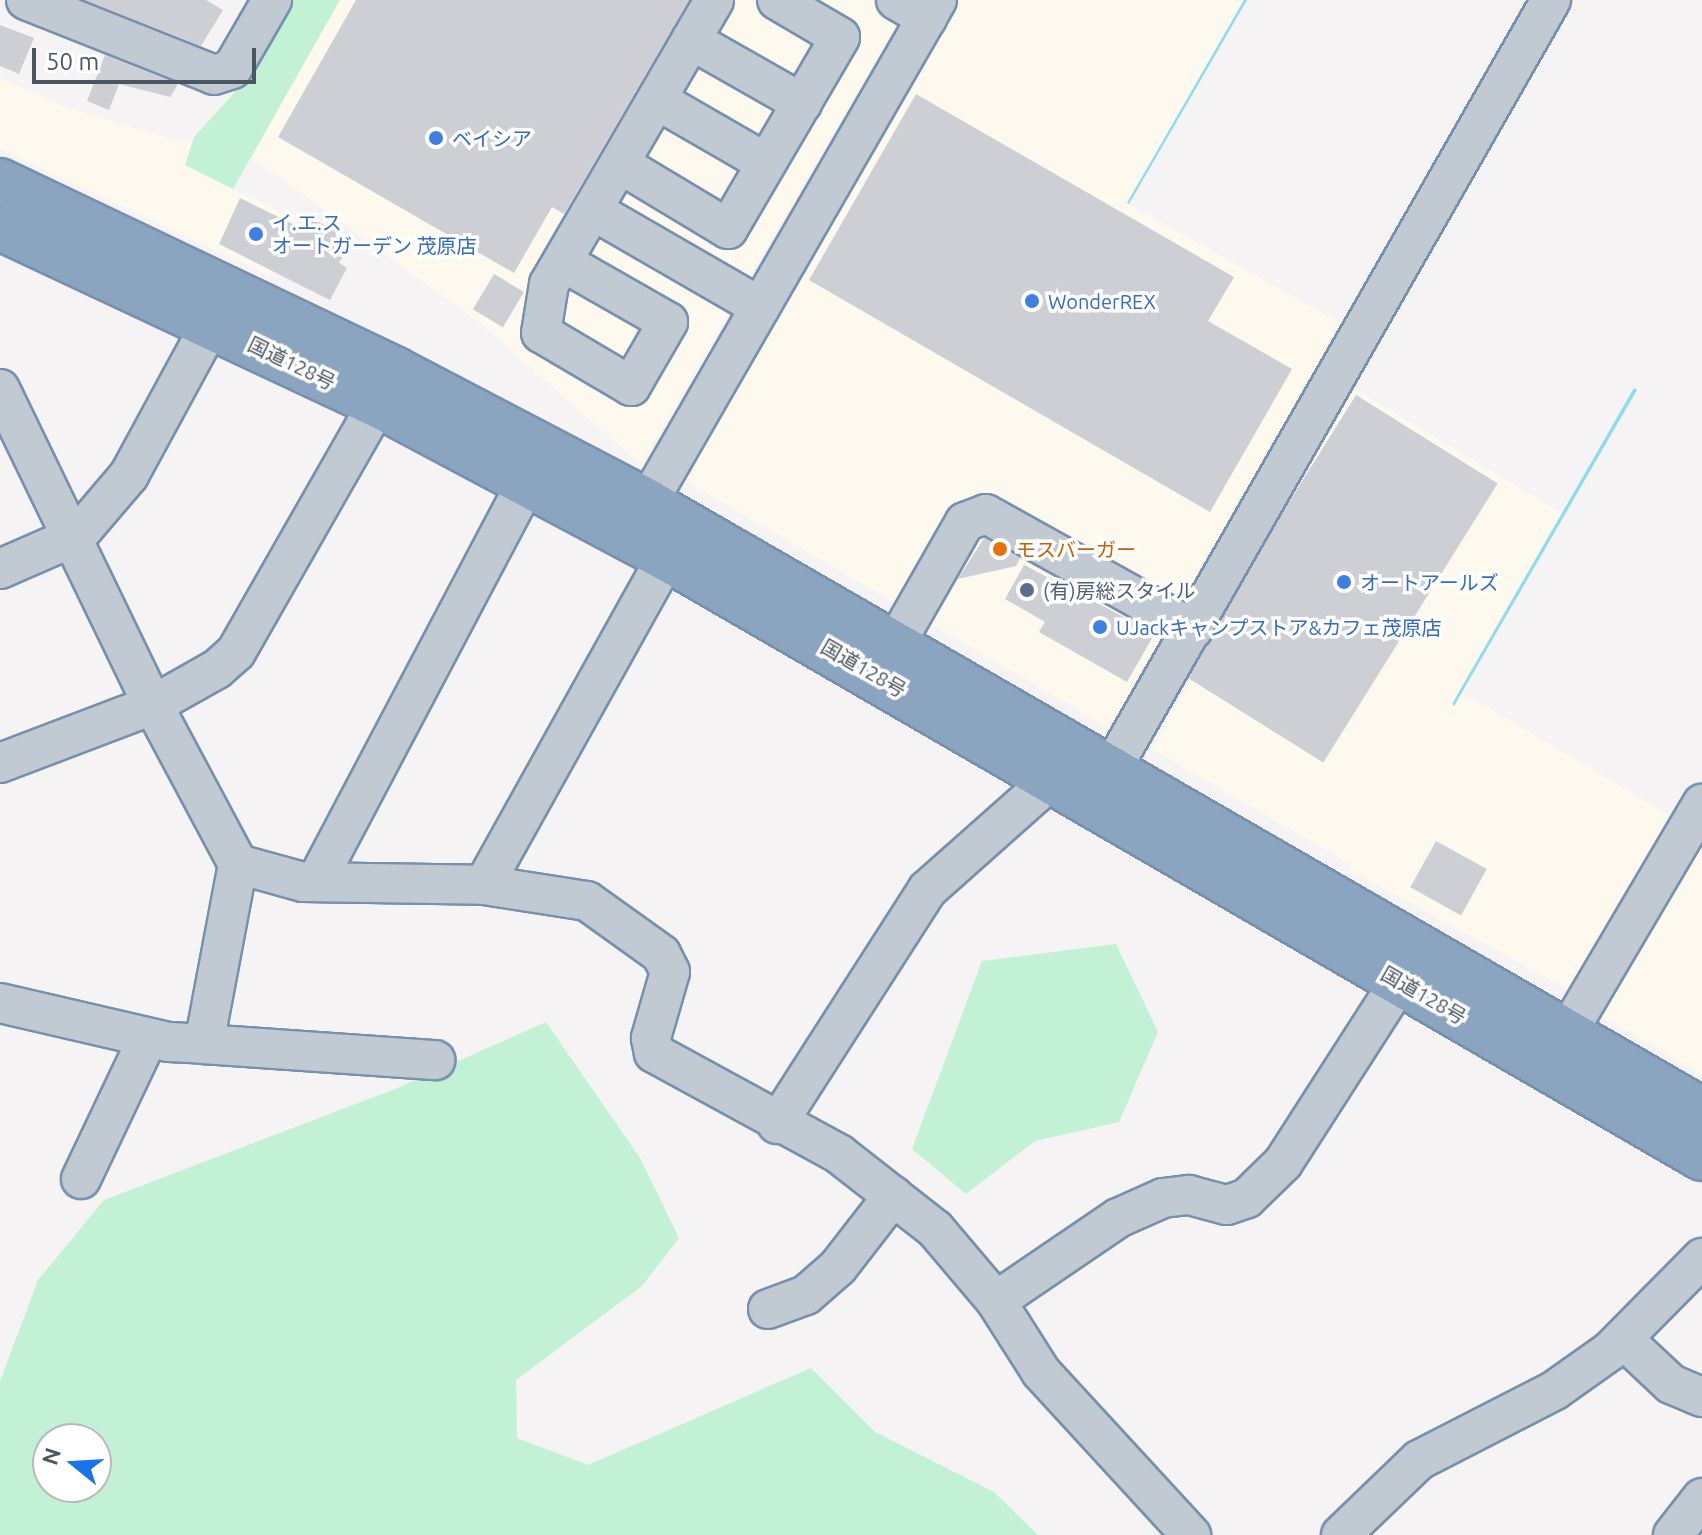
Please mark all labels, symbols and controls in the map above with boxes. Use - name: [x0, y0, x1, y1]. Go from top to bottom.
- scale bar: [36, 32, 260, 82]
- text: 50 m: [46, 48, 99, 75]
- place label: ベイシア: [452, 126, 532, 150]
- marker: ベイシア: [427, 129, 445, 147]
- place label: イ.エ.ス オートガーデン 茂原店: [272, 210, 477, 257]
- marker: イ.エ.ス オートガーデン 茂原店: [247, 225, 265, 243]
- place label: WonderREX: [1048, 289, 1156, 313]
- marker: WonderREX: [1023, 292, 1041, 310]
- street label: 国道128号: [245, 332, 339, 394]
- place label: モスバーガー: [1016, 537, 1136, 561]
- marker: モスバーガー: [991, 540, 1009, 558]
- place label: オートアールズ: [1360, 570, 1499, 594]
- marker: オートアールズ: [1335, 573, 1353, 591]
- place label: (有)房総スタイル: [1043, 578, 1196, 602]
- marker: (有)房総スタイル: [1018, 581, 1036, 599]
- place label: UJackキャンプストア&カフェ茂原店: [1116, 615, 1442, 639]
- marker: UJackキャンプストア&カフェ茂原店: [1091, 618, 1109, 636]
- street label: 国道128号: [817, 634, 911, 702]
- street label: 国道128号: [1377, 961, 1471, 1029]
- north arrow: [32, 1423, 112, 1503]
- text: N: [36, 1444, 65, 1468]

